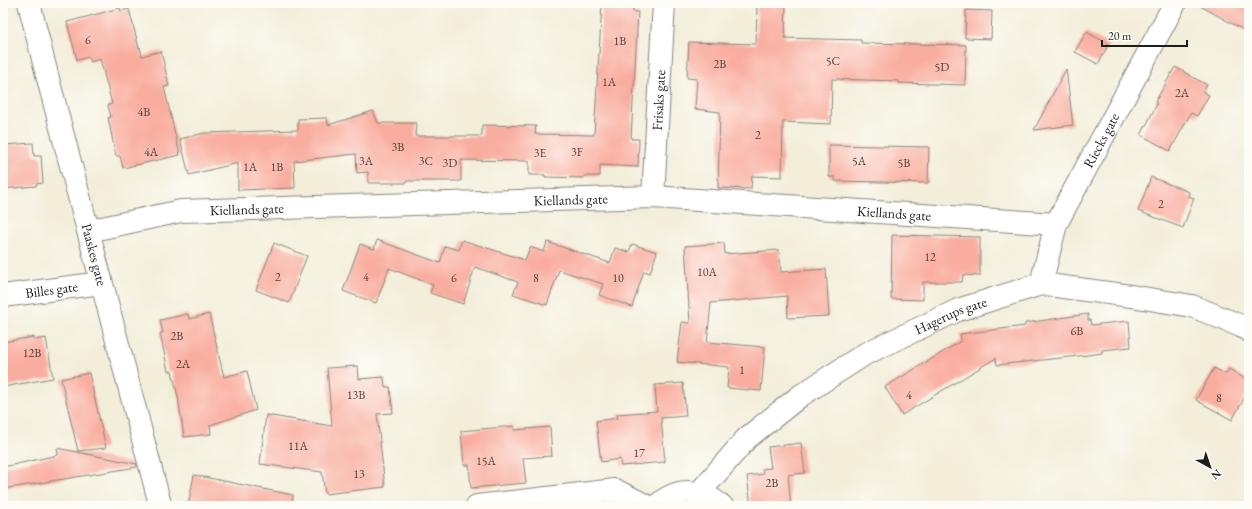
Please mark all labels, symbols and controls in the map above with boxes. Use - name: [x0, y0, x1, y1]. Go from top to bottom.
- scale bar: [1102, 22, 1187, 48]
- text: 20 m: [1108, 28, 1132, 44]
- house number: 6: [85, 32, 91, 48]
- house number: 1B: [614, 33, 626, 49]
- house number: 5C: [826, 53, 840, 69]
- house number: 2B: [714, 56, 726, 72]
- house number: 5D: [935, 59, 949, 75]
- street label: Frisaks gate: [648, 69, 669, 131]
- house number: 1A: [602, 74, 617, 90]
- house number: 2A: [1175, 85, 1190, 101]
- house number: 4B: [138, 104, 150, 120]
- street label: Riecks gate: [1079, 109, 1123, 171]
- house number: 2: [755, 127, 761, 143]
- house number: 3B: [392, 139, 404, 155]
- house number: 4A: [144, 144, 159, 160]
- house number: 3F: [571, 144, 583, 160]
- house number: 3E: [534, 145, 546, 161]
- house number: 3A: [359, 153, 374, 169]
- house number: 3C: [419, 153, 433, 169]
- house number: 5A: [852, 153, 867, 169]
- house number: 3D: [443, 155, 457, 171]
- house number: 5B: [898, 155, 910, 171]
- house number: 1A: [243, 159, 258, 175]
- house number: 1B: [271, 159, 283, 175]
- street label: Kiellands gate: [533, 189, 609, 210]
- house number: 2: [1158, 196, 1164, 212]
- street label: Kiellands gate: [209, 199, 285, 219]
- street label: Kiellands gate: [857, 202, 932, 225]
- street label: Paaskes gate: [78, 222, 111, 288]
- house number: 12: [924, 249, 936, 265]
- house number: 10A: [697, 264, 718, 280]
- house number: 2: [275, 269, 281, 285]
- house number: 4: [363, 269, 369, 285]
- house number: 6: [451, 270, 457, 286]
- house number: 8: [533, 270, 539, 286]
- house number: 10: [612, 270, 624, 286]
- street label: Billes gate: [24, 277, 79, 302]
- street label: Hagerups gate: [911, 292, 989, 338]
- house number: 6B: [1071, 323, 1083, 339]
- house number: 2B: [171, 328, 183, 344]
- house number: 12B: [23, 345, 41, 361]
- house number: 2A: [176, 356, 191, 372]
- house number: 1: [739, 362, 745, 378]
- house number: 13B: [347, 387, 365, 403]
- house number: 4: [906, 387, 912, 403]
- house number: 8: [1216, 390, 1222, 406]
- house number: 11A: [288, 438, 309, 454]
- house number: 17: [633, 445, 645, 461]
- north arrow: [1190, 447, 1230, 487]
- house number: 15A: [476, 453, 497, 469]
- house number: 13: [353, 466, 365, 482]
- text: N: [1208, 466, 1224, 483]
- house number: 2B: [766, 475, 778, 491]

